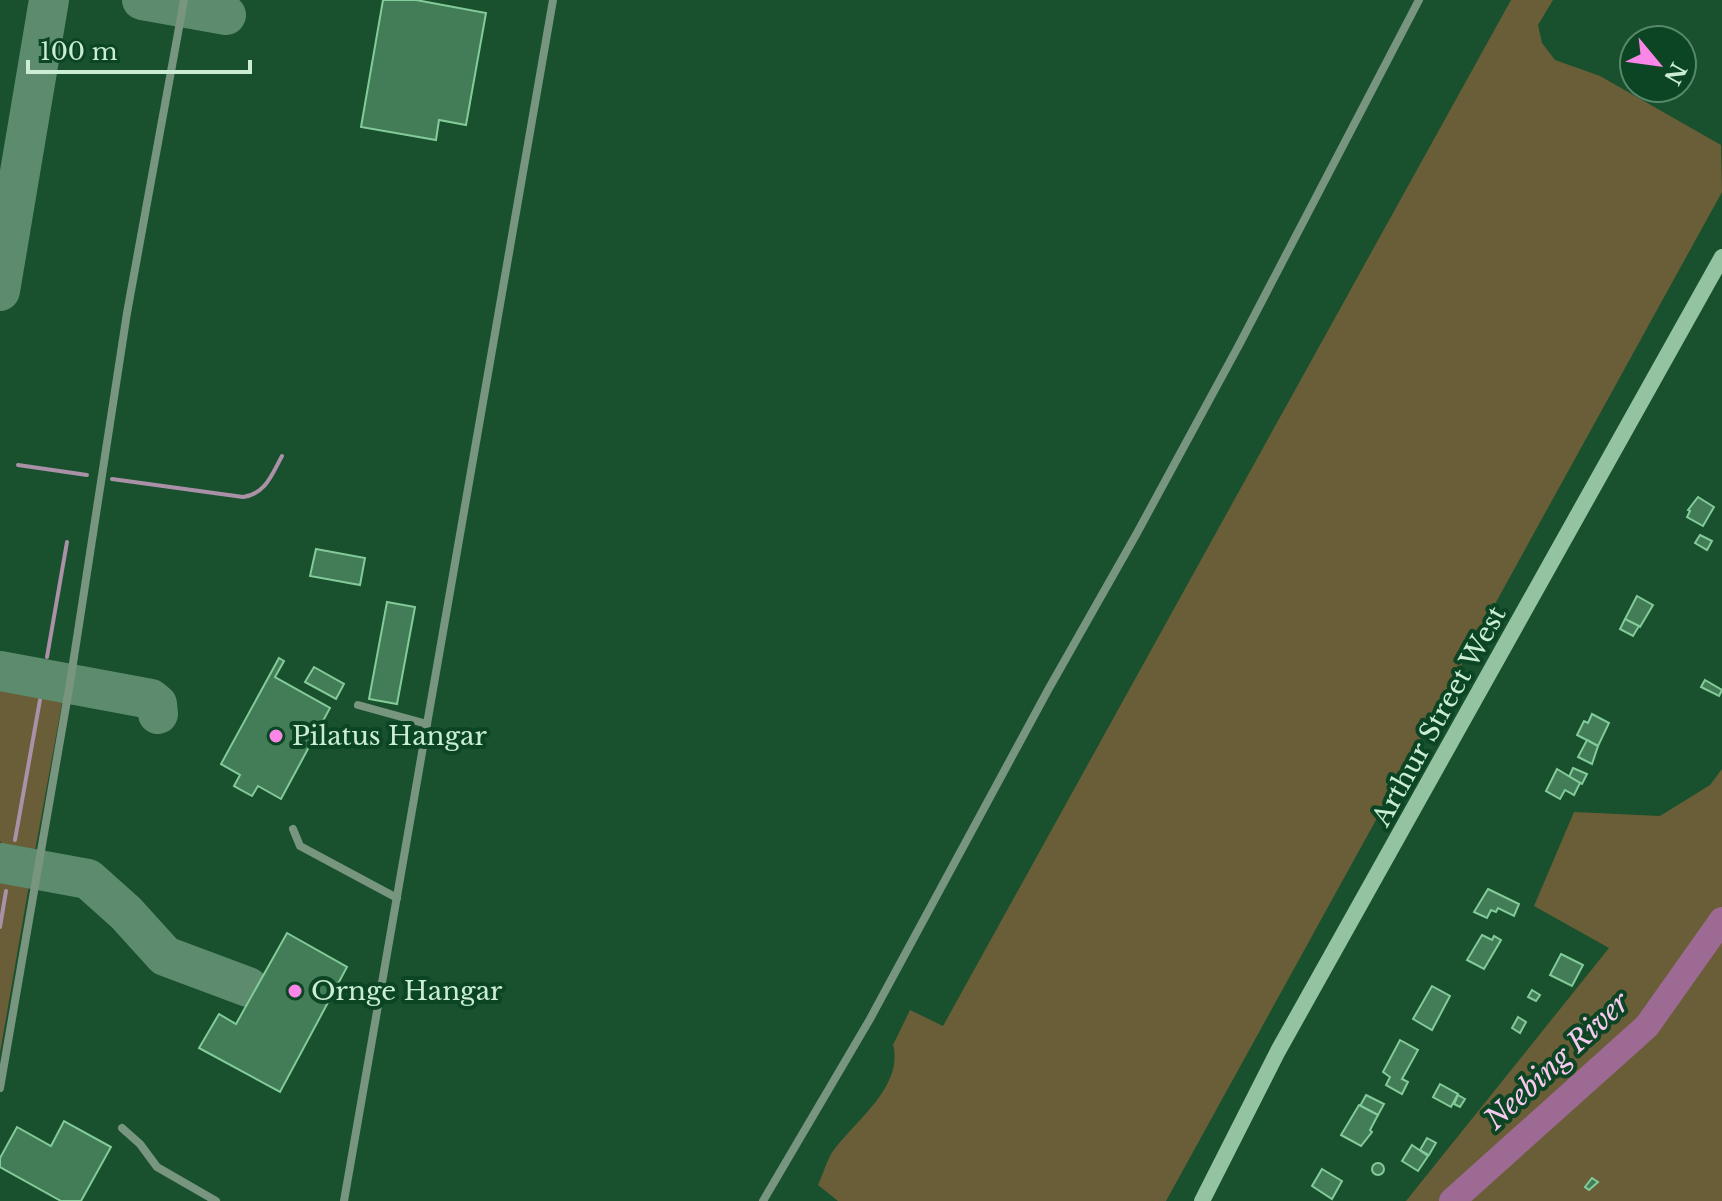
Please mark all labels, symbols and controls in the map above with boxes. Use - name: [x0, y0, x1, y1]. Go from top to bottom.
- scale bar: [28, 24, 250, 74]
- north arrow: [1618, 24, 1698, 104]
- text: 100 m: [40, 37, 118, 66]
- text: N: [1658, 58, 1692, 89]
- street label: Arthur Street West: [1365, 600, 1513, 832]
- place label: Pilatus Hangar: [292, 720, 487, 752]
- marker: Pilatus Hangar: [267, 727, 285, 745]
- place label: Ornge Hangar: [311, 975, 503, 1007]
- marker: Ornge Hangar: [286, 982, 304, 1000]
- water label: Neebing River: [1477, 984, 1637, 1138]

